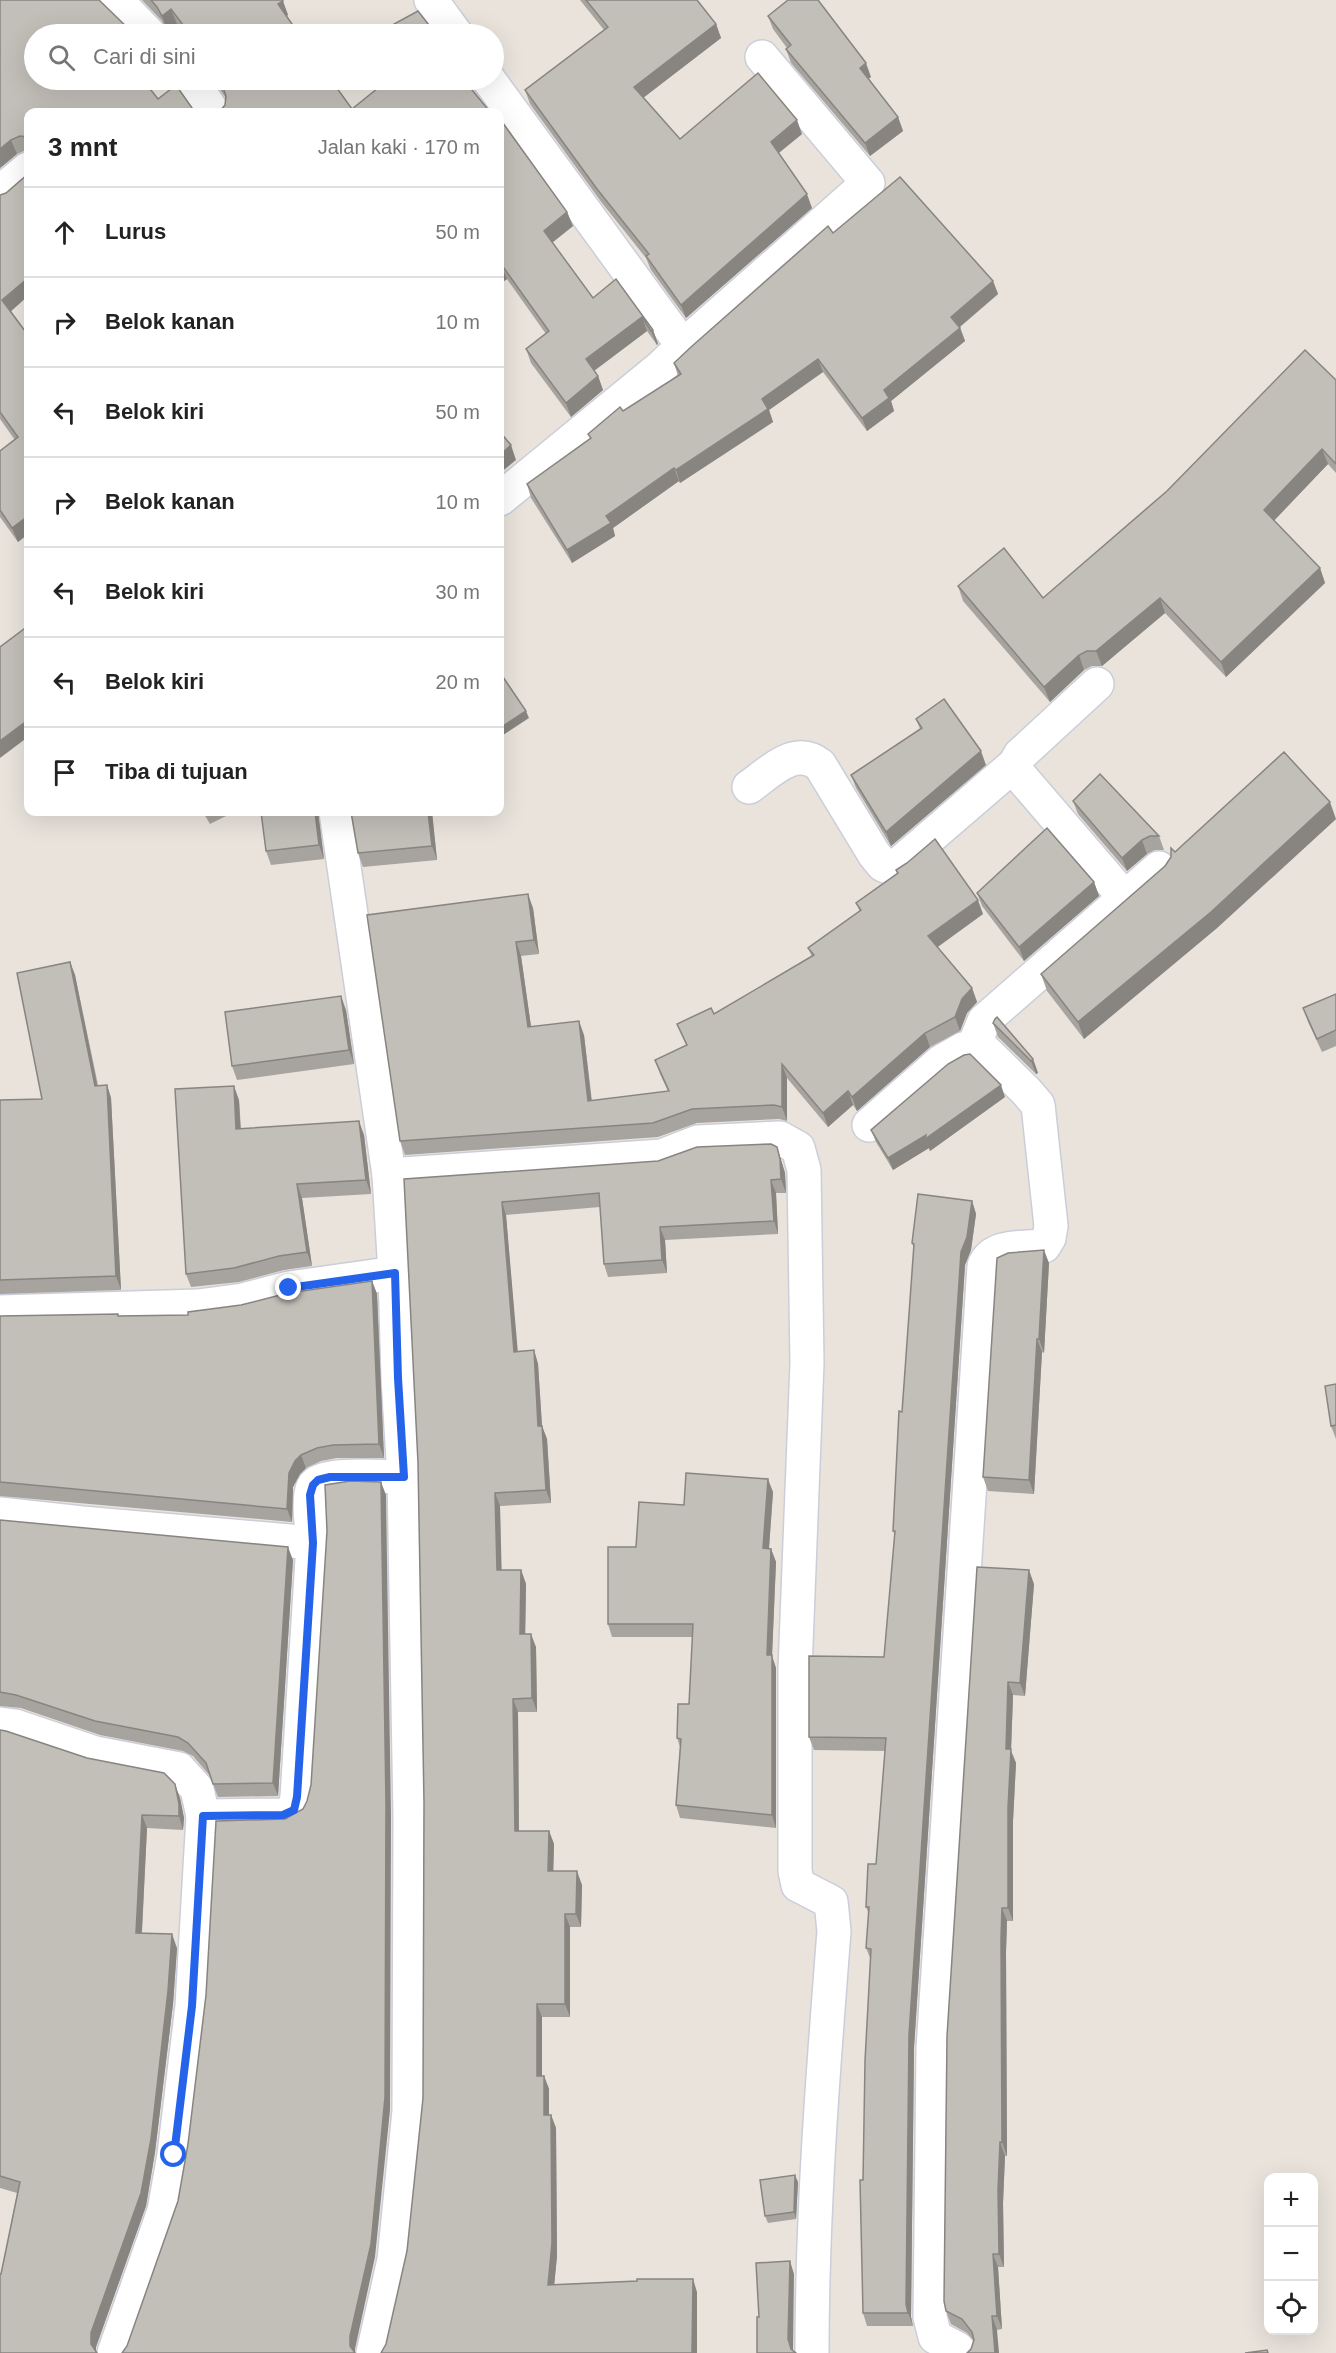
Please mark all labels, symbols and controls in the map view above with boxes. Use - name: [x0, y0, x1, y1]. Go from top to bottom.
- search box: [24, 24, 504, 90]
- icon: search: [45, 41, 78, 74]
- text: Cari di sini: [93, 44, 196, 69]
- text: 3 mnt: [48, 132, 117, 162]
- text: Jalan kaki · 170 m: [318, 136, 480, 158]
- icon: ahead: [48, 216, 81, 249]
- text: Lurus: [105, 219, 166, 244]
- text: 50 m: [436, 221, 480, 243]
- icon: right: [48, 306, 81, 339]
- text: Belok kanan: [105, 309, 235, 334]
- text: 10 m: [436, 311, 480, 333]
- icon: left: [48, 396, 81, 429]
- text: Belok kiri: [105, 399, 204, 424]
- text: 50 m: [436, 401, 480, 423]
- icon: right: [48, 486, 81, 519]
- text: Belok kanan: [105, 489, 235, 514]
- text: 10 m: [436, 491, 480, 513]
- icon: left: [48, 576, 81, 609]
- text: Belok kiri: [105, 579, 204, 604]
- text: 30 m: [436, 581, 480, 603]
- icon: left: [48, 666, 81, 699]
- text: Belok kiri: [105, 669, 204, 694]
- text: 20 m: [436, 671, 480, 693]
- icon: arrive: [48, 756, 81, 789]
- text: Tiba di tujuan: [105, 759, 248, 784]
- route end: [275, 1274, 301, 1300]
- route start: [160, 2141, 186, 2167]
- map controls: [1264, 2173, 1318, 2335]
- button: +: [1264, 2173, 1318, 2227]
- button: −: [1264, 2227, 1318, 2281]
- button: locate: [1264, 2281, 1318, 2335]

